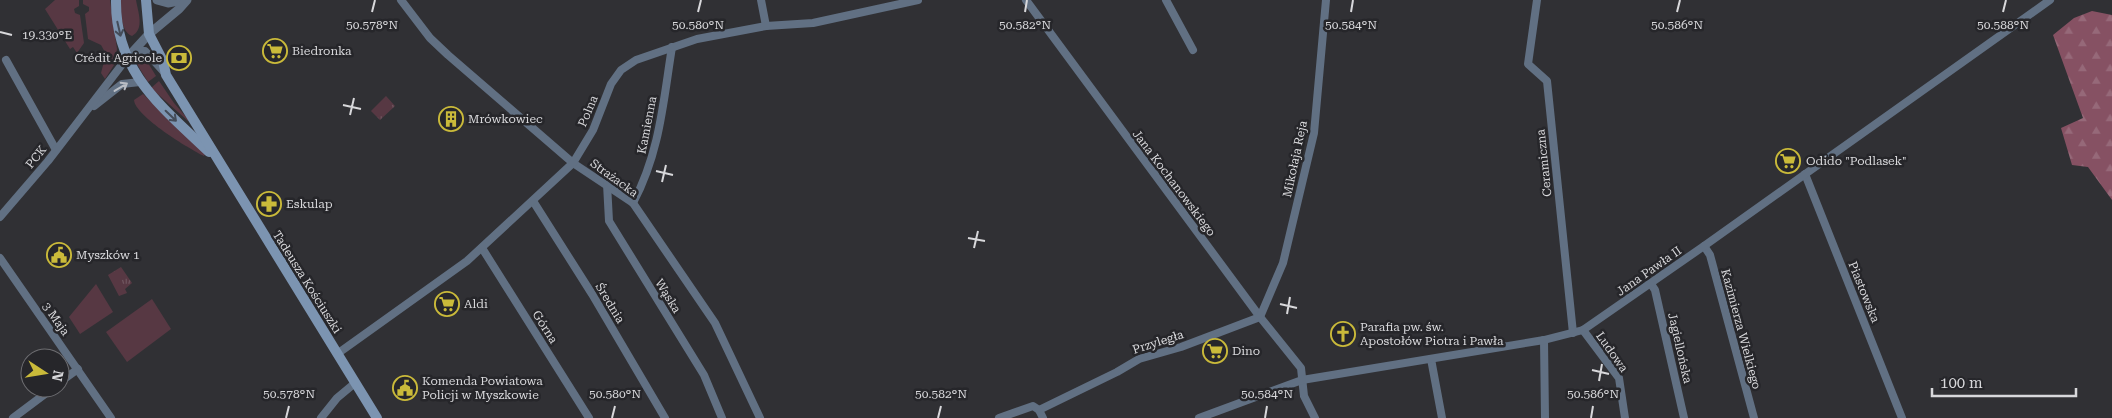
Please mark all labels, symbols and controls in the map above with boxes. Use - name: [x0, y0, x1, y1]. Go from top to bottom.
- text: 50.578°N: [346, 18, 398, 32]
- text: 50.580°N: [672, 18, 724, 32]
- text: 50.582°N: [999, 18, 1051, 32]
- text: 50.584°N: [1325, 18, 1377, 32]
- text: 50.586°N: [1651, 18, 1703, 32]
- text: 50.588°N: [1977, 18, 2029, 32]
- one-way arrow: [115, 21, 124, 37]
- text: 19.330°E: [22, 28, 72, 42]
- supermarket icon: Biedronka: [262, 38, 288, 64]
- place label: Biedronka: [292, 44, 352, 58]
- bank icon: Crédit Agricole: [166, 45, 192, 71]
- place label: Crédit Agricole: [74, 51, 162, 65]
- one-way arrow: [114, 81, 128, 92]
- street label: Polna: [575, 93, 601, 129]
- street label: Kamienna: [635, 95, 660, 155]
- building icon: Mrówkowiec: [438, 106, 464, 132]
- one-way arrow: [165, 110, 178, 122]
- place label: Mrówkowiec: [468, 112, 543, 126]
- street label: Mikołaja Reja: [1280, 119, 1310, 199]
- street label: Jana Kochanowskiego: [1129, 127, 1219, 239]
- street label: Ceramiczna: [1533, 128, 1555, 198]
- street label: PCK: [23, 143, 50, 171]
- supermarket icon: Odido "Podlasek": [1775, 148, 1801, 174]
- place label: Odido "Podlasek": [1806, 154, 1907, 168]
- street label: Strażacka: [587, 156, 641, 200]
- pharmacy icon: Eskulap: [256, 191, 282, 217]
- place label: Eskulap: [286, 197, 333, 211]
- street label: Tadeusza Kościuszki: [270, 228, 344, 336]
- public building icon: Myszków 1: [46, 242, 72, 268]
- street label: Jana Pawła II: [1614, 243, 1684, 299]
- place label: Myszków 1: [76, 248, 140, 262]
- street label: Piastowska: [1845, 259, 1883, 325]
- street label: Kazimierza Wielkiego: [1718, 267, 1764, 391]
- street label: Wąska: [652, 276, 684, 316]
- street label: Średnia: [592, 280, 628, 326]
- supermarket icon: Aldi: [434, 291, 460, 317]
- place label: Aldi: [464, 297, 488, 311]
- street label: 3 Maja: [39, 300, 73, 339]
- street label: Górna: [529, 308, 561, 346]
- street label: Jagiellońska: [1665, 311, 1695, 385]
- place label: Parafia pw. św. Apostołów Piotra i Pawła: [1360, 320, 1504, 348]
- church icon: Parafia pw. św. Apostołów Piotra i Pawła: [1330, 321, 1356, 347]
- street label: Przyległa: [1131, 327, 1186, 357]
- street label: Ludowa: [1593, 329, 1631, 375]
- supermarket icon: Dino: [1202, 338, 1228, 364]
- place label: Dino: [1232, 344, 1260, 358]
- north arrow: [20, 348, 70, 398]
- scale bar: [1932, 366, 2076, 398]
- text: N: [49, 369, 67, 383]
- place label: Komenda Powiatowa Policji w Myszkowie: [422, 374, 543, 402]
- text: 100 m: [1940, 374, 1983, 392]
- public building icon: Komenda Powiatowa Policji w Myszkowie: [392, 375, 418, 401]
- text: 50.578°N: [263, 387, 315, 401]
- text: 50.580°N: [589, 387, 641, 401]
- text: 50.582°N: [915, 387, 967, 401]
- text: 50.584°N: [1241, 387, 1293, 401]
- text: 50.586°N: [1567, 387, 1619, 401]

